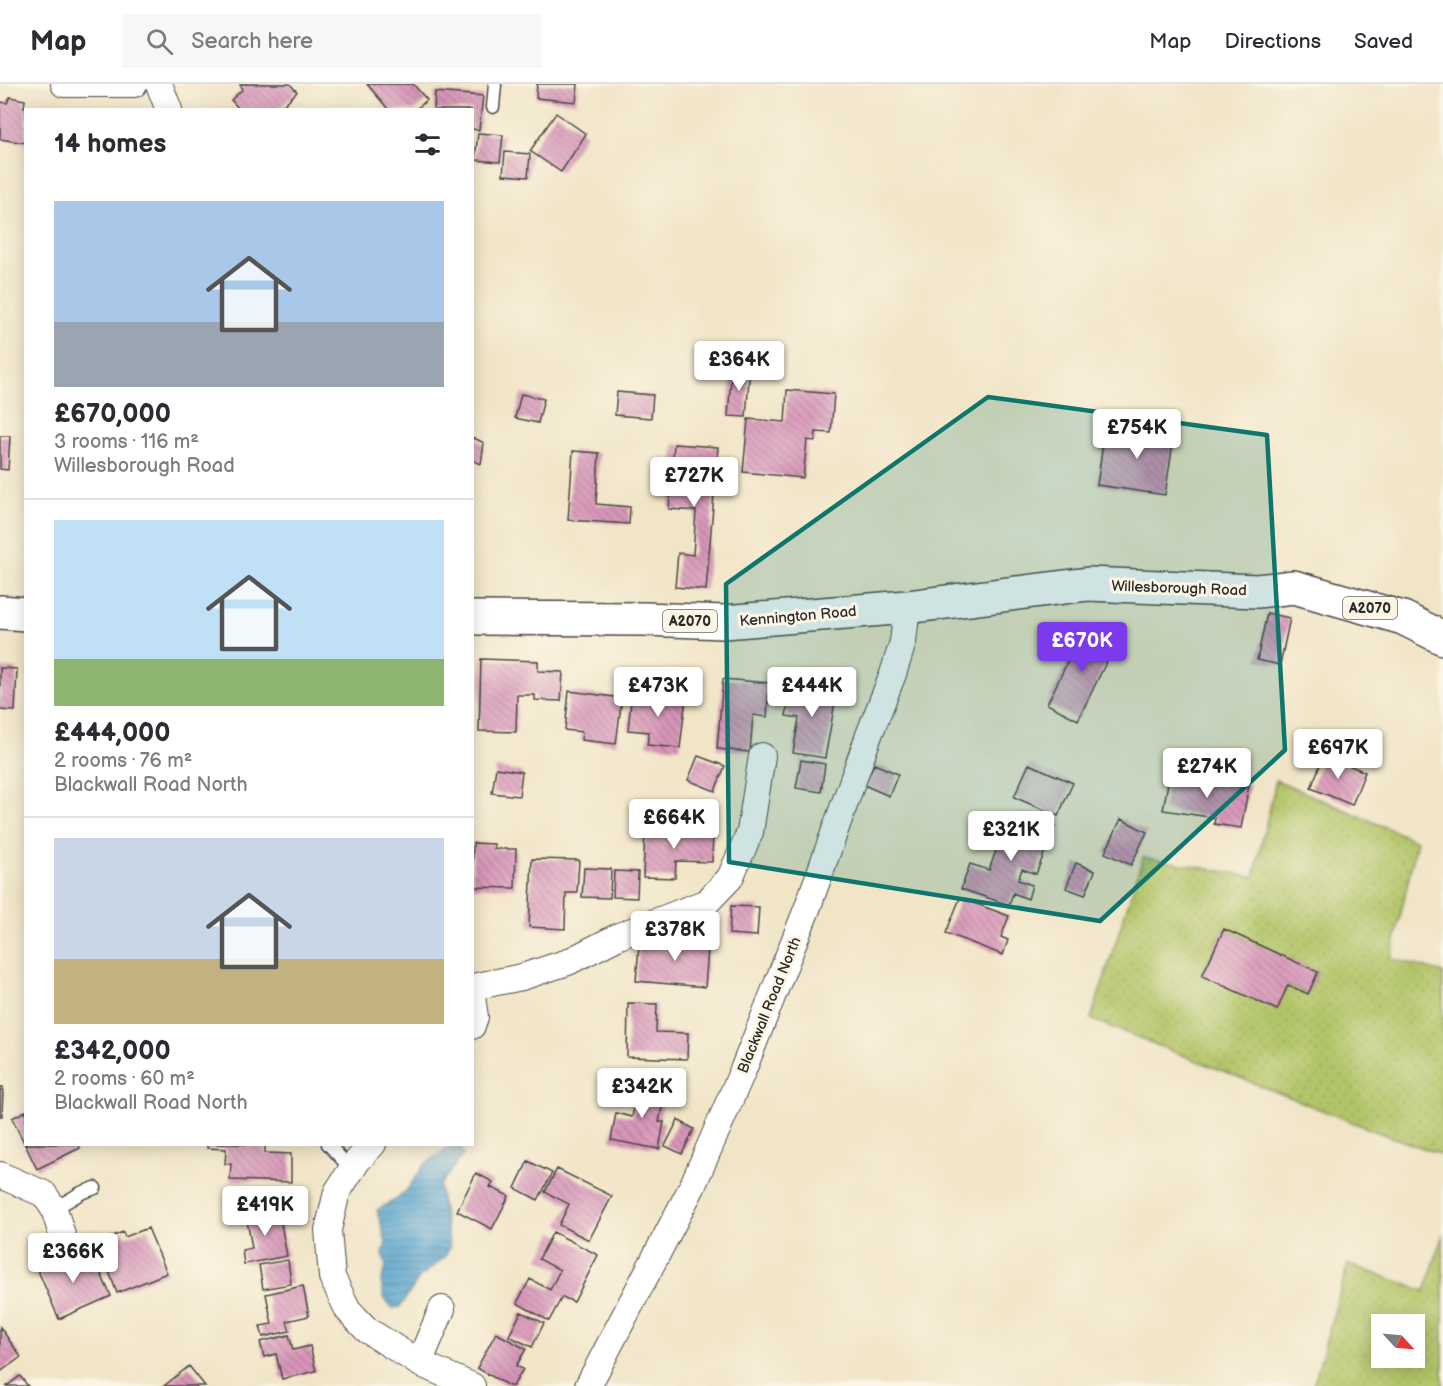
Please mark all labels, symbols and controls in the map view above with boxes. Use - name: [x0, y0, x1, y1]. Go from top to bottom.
- search box: [122, 14, 542, 68]
- text: Map: [30, 25, 86, 58]
- icon: search: [143, 25, 176, 58]
- text: Search here: [191, 28, 313, 55]
- text: Map: [1149, 29, 1192, 54]
- text: Directions: [1225, 29, 1321, 54]
- text: Saved: [1354, 29, 1413, 54]
- icon: filters: [411, 128, 444, 161]
- text: 14 homes: [54, 129, 166, 160]
- icon: home: [195, 240, 303, 348]
- pin: £364K: [697, 341, 781, 392]
- text: £364K: [708, 348, 770, 372]
- text: £670,000: [54, 399, 171, 430]
- pin: £754K: [1095, 409, 1179, 460]
- text: £754K: [1107, 416, 1167, 440]
- text: 3 rooms · 116 m²: [54, 430, 199, 454]
- text: Willesborough Road: [54, 454, 235, 478]
- pin: £727K: [652, 457, 736, 508]
- text: £727K: [664, 464, 724, 488]
- icon: home: [195, 559, 303, 667]
- street label: Willesborough Road: [1111, 577, 1247, 600]
- road number: A2070: [1343, 597, 1397, 619]
- street label: Kennington Road: [739, 602, 857, 631]
- road number: A2070: [663, 610, 717, 632]
- pin: £670K: [1040, 622, 1124, 673]
- text: £670K: [1051, 629, 1113, 653]
- pin: £473K: [616, 667, 700, 718]
- pin: £444K: [770, 667, 854, 718]
- text: £473K: [628, 674, 688, 698]
- text: £444K: [781, 674, 843, 698]
- text: £444,000: [54, 718, 170, 749]
- pin: £697K: [1296, 729, 1380, 780]
- text: £697K: [1308, 736, 1368, 760]
- pin: £274K: [1165, 748, 1249, 799]
- text: 2 rooms · 76 m²: [54, 749, 192, 773]
- text: £274K: [1177, 755, 1237, 779]
- text: Blackwall Road North: [54, 773, 248, 797]
- pin: £664K: [632, 799, 716, 850]
- text: £664K: [643, 806, 705, 830]
- pin: £321K: [969, 811, 1053, 862]
- text: £321K: [982, 818, 1040, 842]
- icon: home: [195, 877, 303, 985]
- pin: £378K: [633, 911, 717, 962]
- text: £378K: [645, 918, 705, 942]
- street label: Blackwall Road North: [733, 934, 805, 1076]
- text: £342,000: [54, 1036, 171, 1067]
- text: 2 rooms · 60 m²: [54, 1067, 195, 1091]
- pin: £342K: [600, 1068, 684, 1119]
- text: £342K: [611, 1075, 673, 1099]
- text: Blackwall Road North: [54, 1091, 248, 1115]
- pin: £419K: [223, 1186, 307, 1237]
- text: £419K: [236, 1193, 294, 1217]
- pin: £366K: [31, 1233, 115, 1284]
- text: £366K: [42, 1240, 104, 1264]
- north arrow: [1371, 1314, 1425, 1368]
- map controls: [1371, 1314, 1425, 1368]

